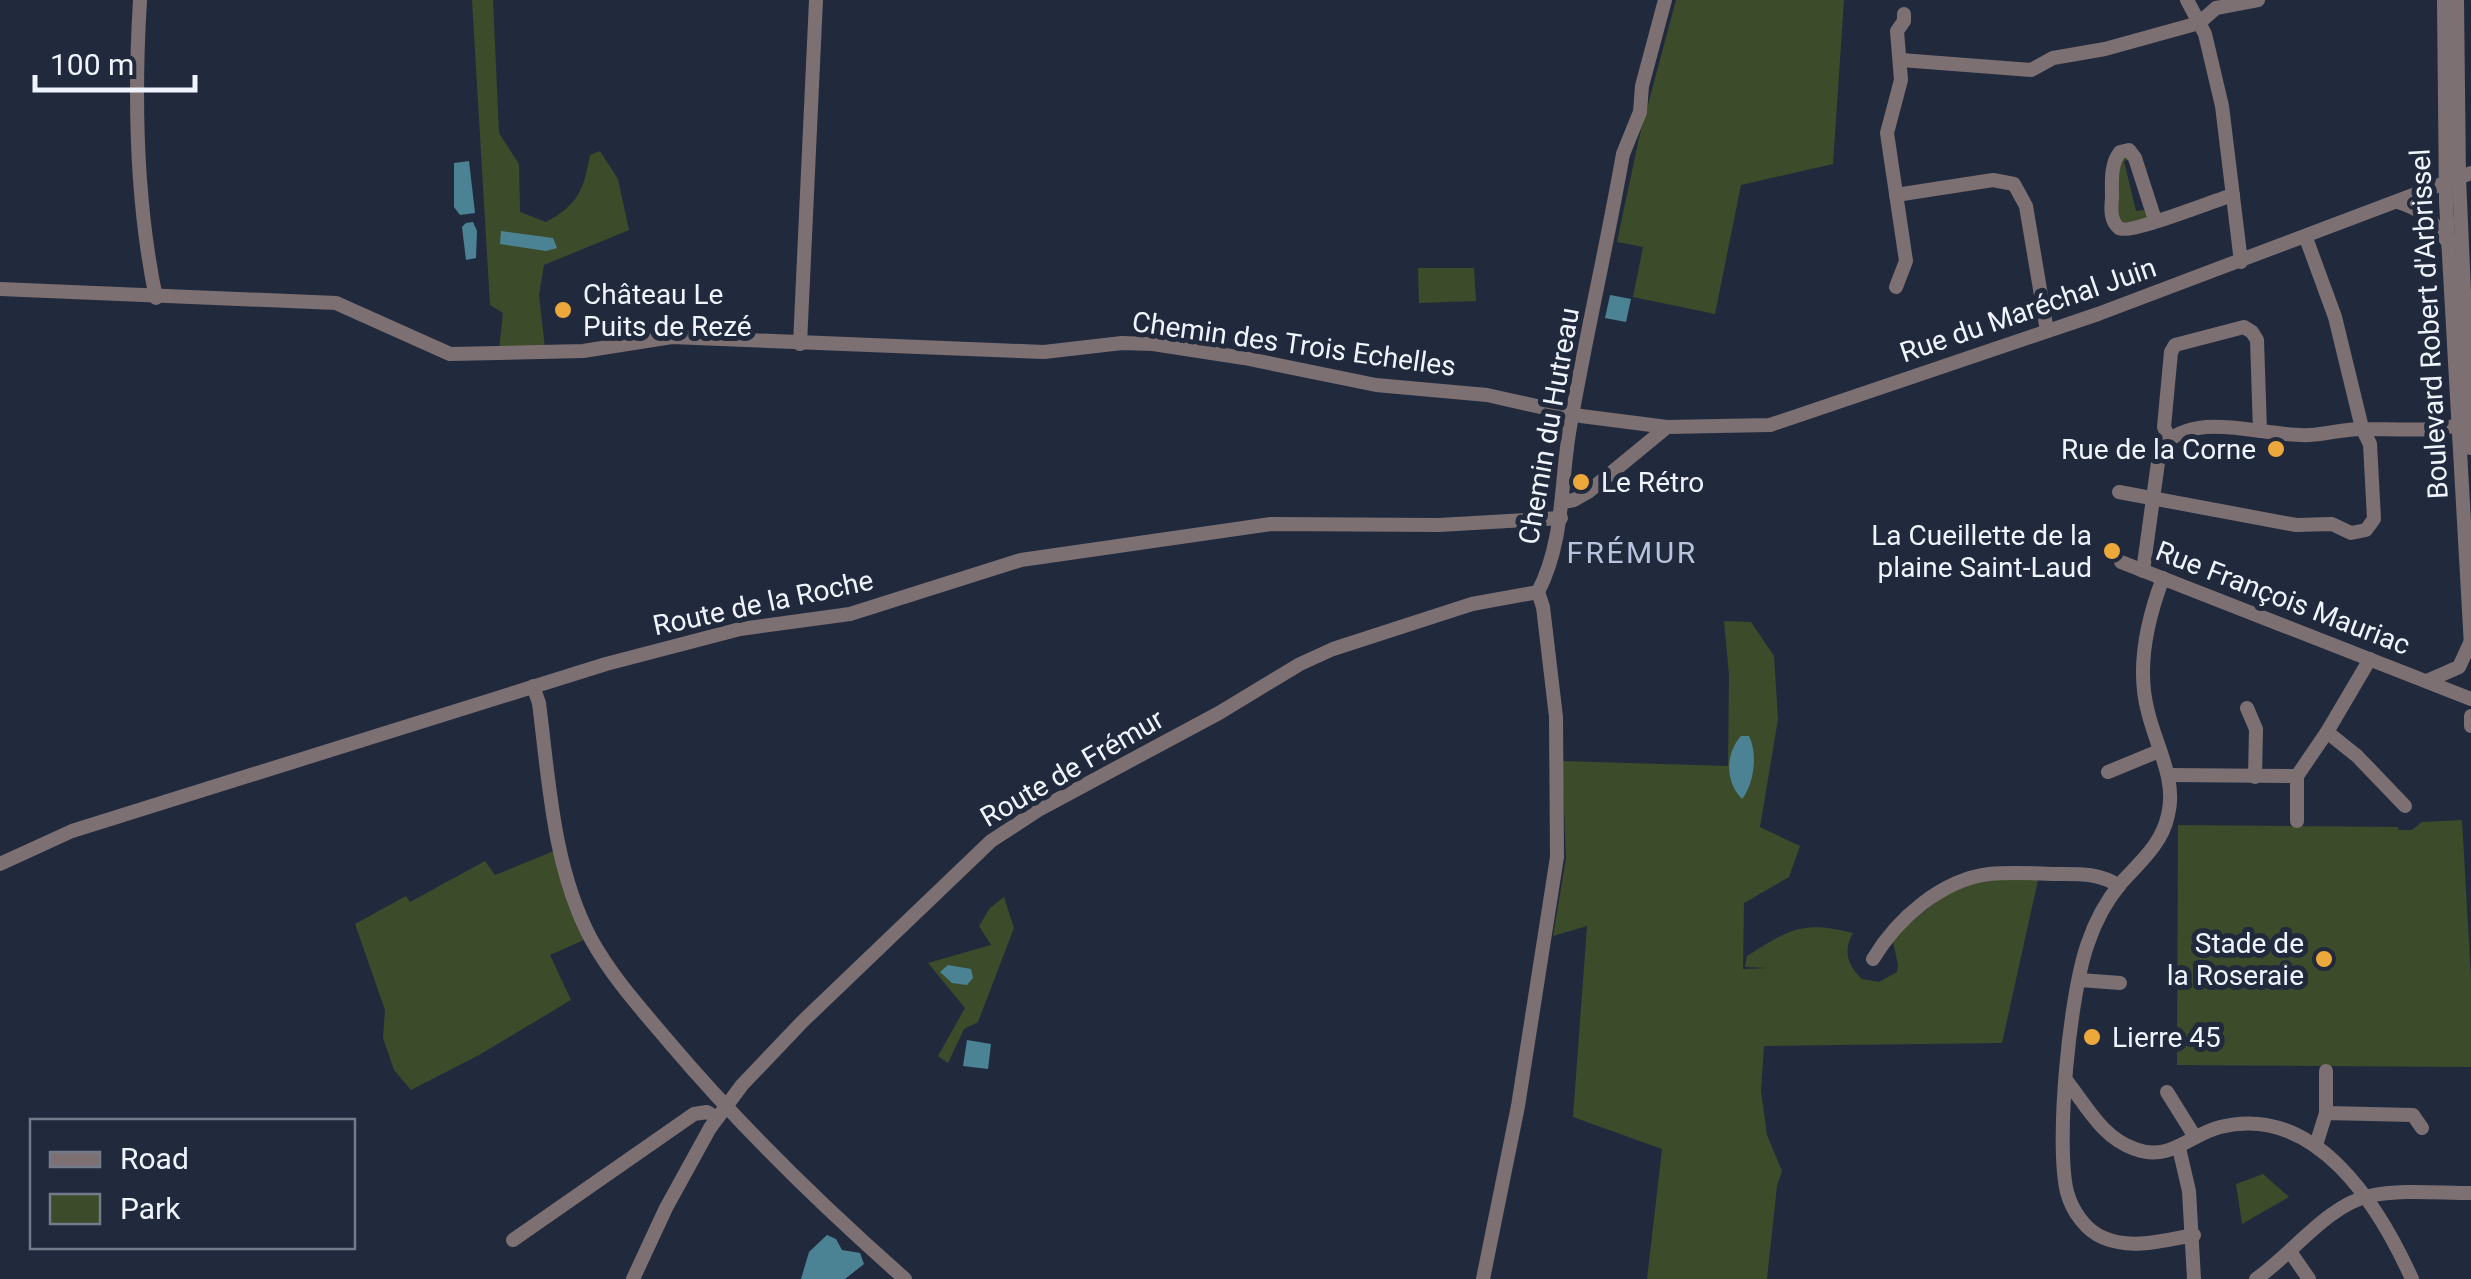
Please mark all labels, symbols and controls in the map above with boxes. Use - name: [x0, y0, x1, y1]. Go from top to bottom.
- scale bar: [35, 30, 195, 92]
- text: 100 m: [50, 47, 134, 82]
- street label: Boulevard Robert d'Arbrissel: [2403, 148, 2455, 500]
- street label: Rue du Maréchal Juin: [1896, 251, 2160, 369]
- place label: Château Le Puits de Rezé: [583, 278, 752, 343]
- marker: Château Le Puits de Rezé: [552, 299, 574, 321]
- street label: Chemin des Trois Echelles: [1130, 305, 1458, 383]
- street label: Chemin du Hutreau: [1512, 305, 1586, 547]
- place label: Rue de la Corne: [2061, 433, 2256, 466]
- marker: Rue de la Corne: [2265, 438, 2287, 460]
- place label: Le Rétro: [1601, 466, 1704, 499]
- marker: Le Rétro: [1570, 471, 1592, 493]
- place label: La Cueillette de la plaine Saint-Laud: [1871, 519, 2092, 584]
- street label: Rue François Mauriac: [2151, 534, 2415, 662]
- district label: FRÉMUR: [1566, 535, 1698, 570]
- marker: La Cueillette de la plaine Saint-Laud: [2101, 540, 2123, 562]
- street label: Route de la Roche: [650, 564, 876, 642]
- street label: Route de Frémur: [975, 702, 1170, 834]
- place label: Stade de la Roseraie: [2167, 927, 2304, 992]
- marker: Stade de la Roseraie: [2313, 948, 2335, 970]
- place label: Lierre 45: [2112, 1021, 2221, 1054]
- marker: Lierre 45: [2081, 1026, 2103, 1048]
- legend: [30, 1119, 355, 1249]
- text: Road: [120, 1141, 189, 1176]
- text: Park: [120, 1191, 181, 1226]

